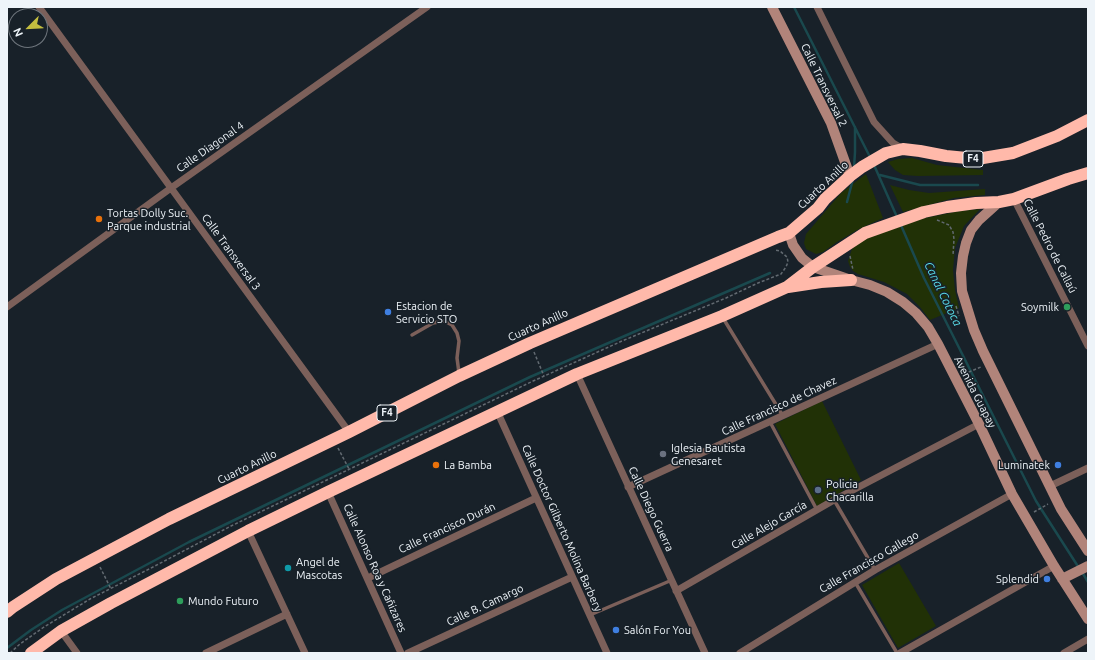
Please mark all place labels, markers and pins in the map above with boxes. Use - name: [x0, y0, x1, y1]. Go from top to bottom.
- place label: Tortas Dolly Suc. Parque industrial: [107, 206, 191, 232]
- marker: Tortas Dolly Suc. Parque industrial: [94, 214, 104, 224]
- place label: Estacion de Servicio STO: [396, 299, 457, 325]
- place label: Soymilk: [1021, 300, 1059, 314]
- marker: Soymilk: [1062, 302, 1072, 312]
- marker: Estacion de Servicio STO: [383, 307, 393, 317]
- place label: Iglesia Bautista Genesaret: [671, 441, 745, 467]
- marker: Iglesia Bautista Genesaret: [658, 449, 668, 459]
- place label: La Bamba: [444, 458, 492, 472]
- place label: Luminatek: [998, 458, 1050, 472]
- marker: La Bamba: [431, 460, 441, 470]
- marker: Luminatek: [1053, 460, 1063, 470]
- place label: Policia Chacarilla: [826, 477, 874, 503]
- marker: Policia Chacarilla: [813, 485, 823, 495]
- place label: Angel de Mascotas: [296, 555, 342, 581]
- marker: Angel de Mascotas: [283, 563, 293, 573]
- place label: Splendid: [996, 572, 1039, 586]
- marker: Splendid: [1042, 574, 1052, 584]
- place label: Mundo Futuro: [188, 594, 259, 608]
- marker: Mundo Futuro: [175, 596, 185, 606]
- place label: Salón For You: [624, 623, 691, 637]
- marker: Salón For You: [611, 625, 621, 635]

